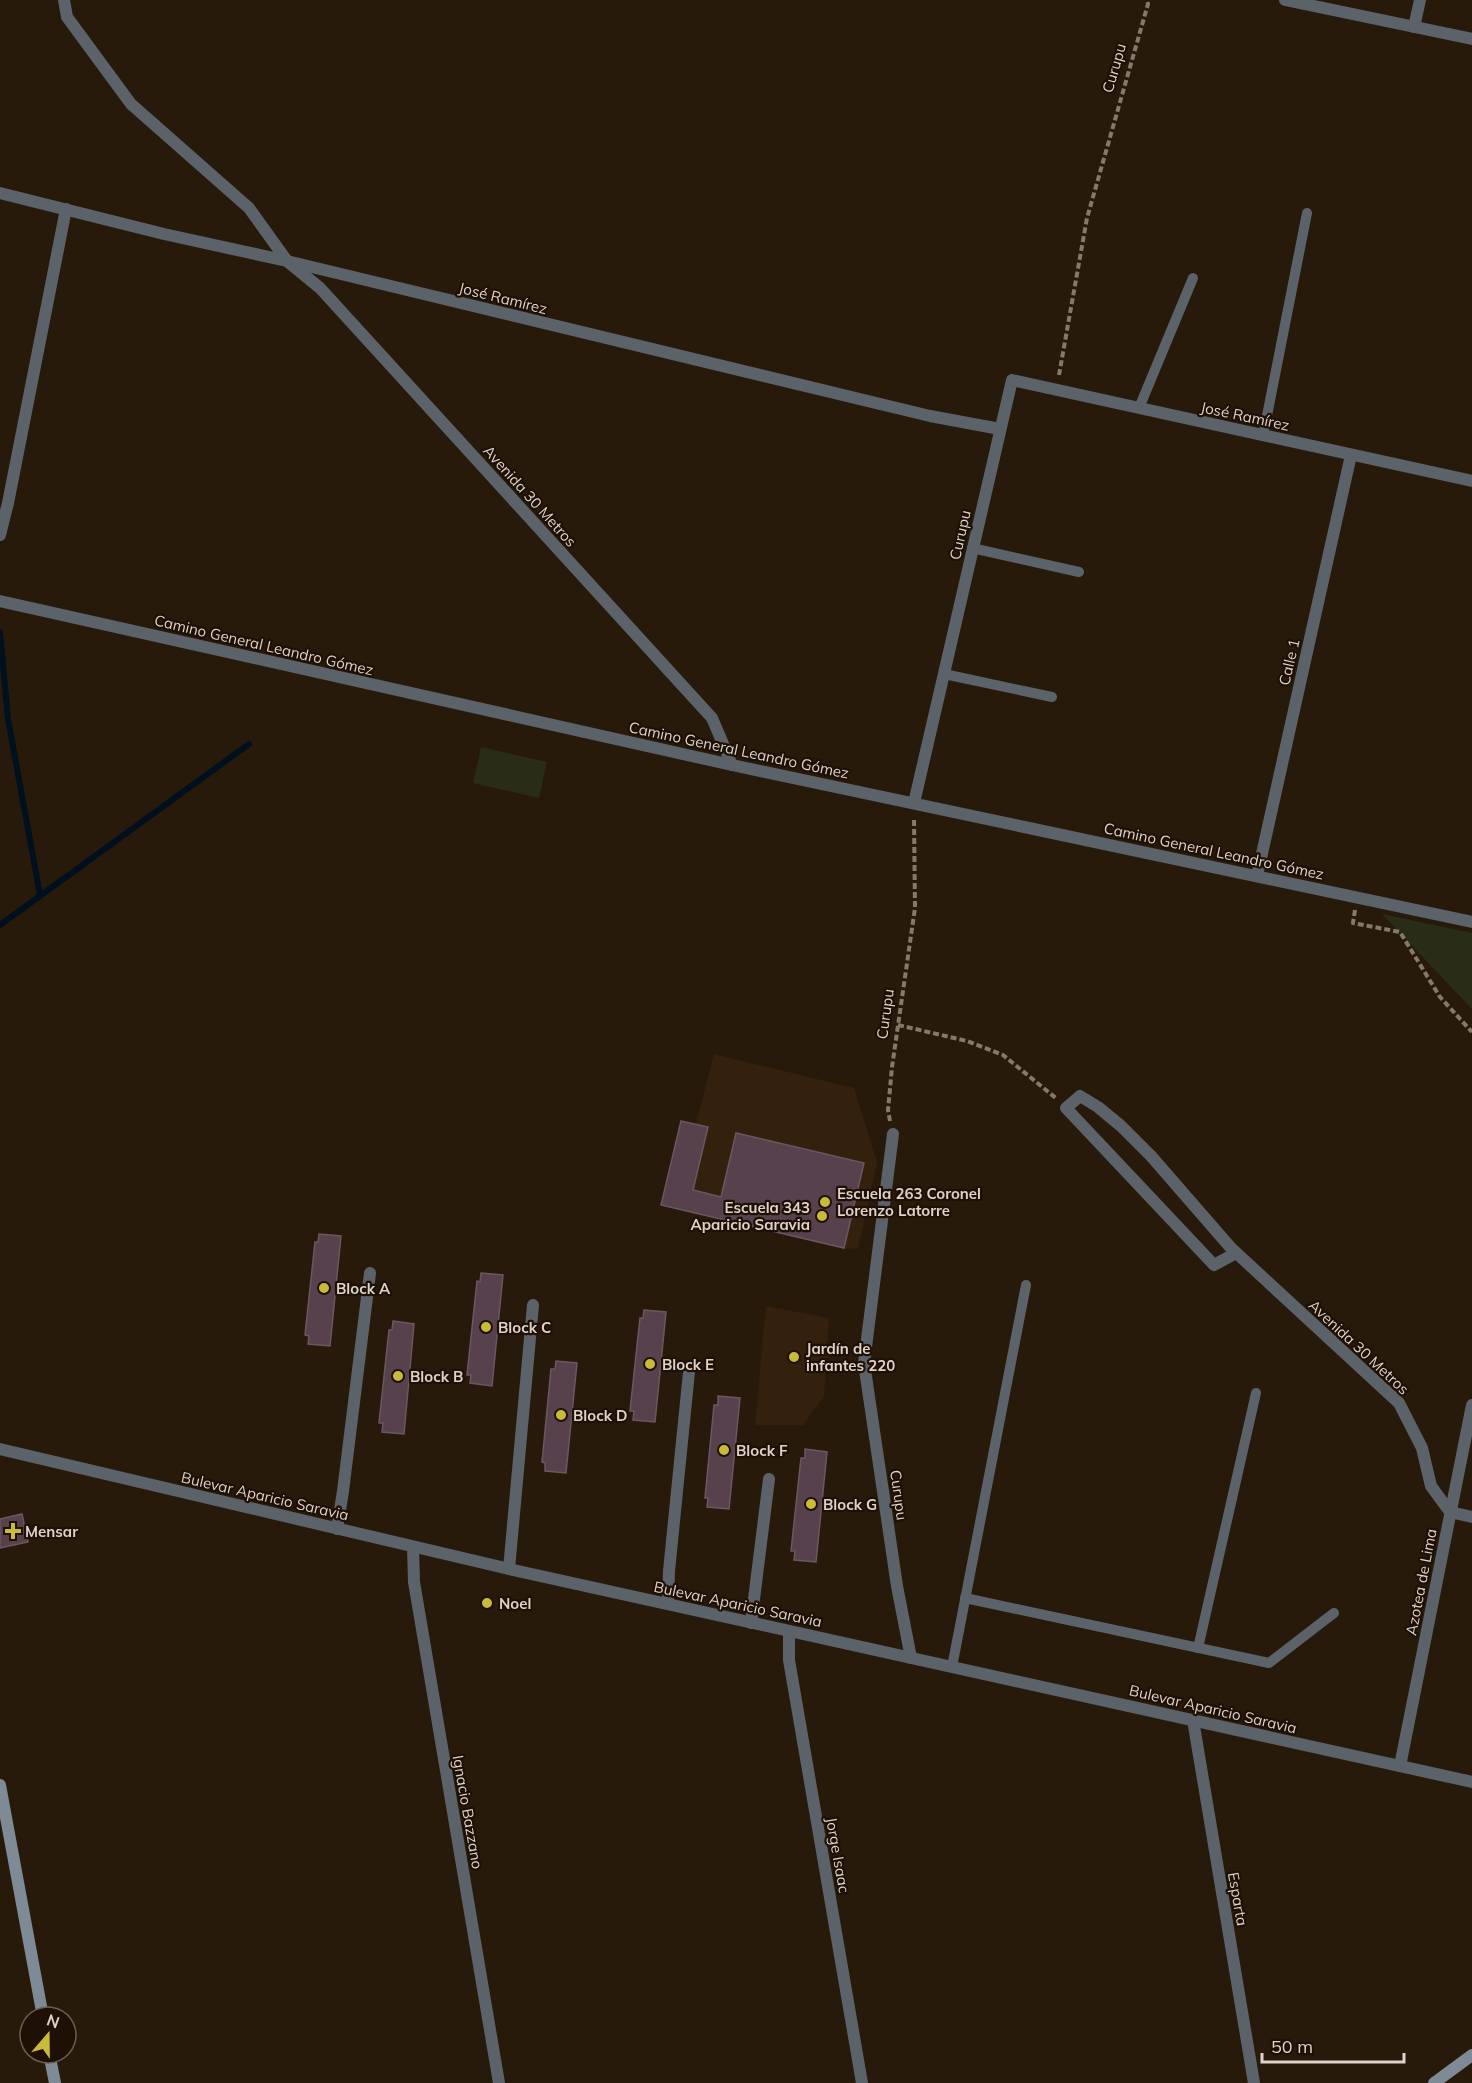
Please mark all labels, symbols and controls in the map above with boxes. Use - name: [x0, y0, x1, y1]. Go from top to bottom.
- street label: Curupu: [1098, 41, 1130, 95]
- street label: José Ramírez: [457, 278, 549, 318]
- street label: José Ramírez: [1199, 397, 1291, 435]
- street label: Avenida 30 Metros: [479, 441, 581, 551]
- street label: Curupu: [945, 508, 975, 562]
- street label: Camino General Leandro Gómez: [153, 610, 376, 680]
- street label: Calle 1: [1274, 637, 1304, 687]
- street label: Camino General Leandro Gómez: [627, 717, 851, 783]
- street label: Camino General Leandro Gómez: [1102, 818, 1326, 884]
- street label: Curupu: [872, 988, 898, 1040]
- place label: Escuela 263 Coronel Lorenzo Latorre: [837, 1184, 981, 1220]
- marker: Escuela 263 Coronel Lorenzo Latorre: [818, 1195, 832, 1209]
- place label: Escuela 343 Aparicio Saravia: [690, 1198, 810, 1234]
- marker: Escuela 343 Aparicio Saravia: [815, 1209, 829, 1223]
- place label: Block A: [336, 1279, 391, 1298]
- marker: Block A: [317, 1281, 331, 1295]
- street label: Avenida 30 Metros: [1305, 1296, 1413, 1398]
- place label: Block C: [498, 1318, 551, 1337]
- marker: Block C: [479, 1320, 493, 1334]
- place label: Jardín de infantes 220: [806, 1339, 895, 1375]
- marker: Jardín de infantes 220: [787, 1350, 801, 1364]
- place label: Block E: [662, 1355, 714, 1374]
- marker: Block E: [643, 1357, 657, 1371]
- place label: Block B: [410, 1367, 463, 1386]
- marker: Block B: [391, 1369, 405, 1383]
- place label: Block D: [573, 1406, 628, 1425]
- marker: Block D: [554, 1408, 568, 1422]
- place label: Block F: [736, 1441, 788, 1460]
- marker: Block F: [717, 1443, 731, 1457]
- street label: Bulevar Aparicio Saravia: [179, 1467, 351, 1525]
- street label: Curupu: [886, 1469, 912, 1521]
- place label: Block G: [823, 1495, 877, 1514]
- marker: Block G: [804, 1497, 818, 1511]
- place label: Mensar: [25, 1522, 78, 1541]
- marker: Mensar: [6, 1524, 20, 1538]
- street label: Azotea de Lima: [1401, 1527, 1441, 1637]
- street label: Bulevar Aparicio Saravia: [652, 1577, 824, 1631]
- place label: Noel: [499, 1594, 531, 1613]
- marker: Noel: [480, 1596, 494, 1610]
- street label: Bulevar Aparicio Saravia: [1127, 1680, 1299, 1738]
- street label: Ignacio Bazzano: [449, 1754, 487, 1870]
- street label: Jorge Isaac: [822, 1816, 854, 1894]
- street label: Esparta: [1224, 1871, 1252, 1927]
- north arrow: [18, 2005, 78, 2065]
- text: N: [44, 2009, 62, 2032]
- scale bar: [1262, 2026, 1404, 2064]
- text: 50 m: [1271, 2035, 1313, 2058]

